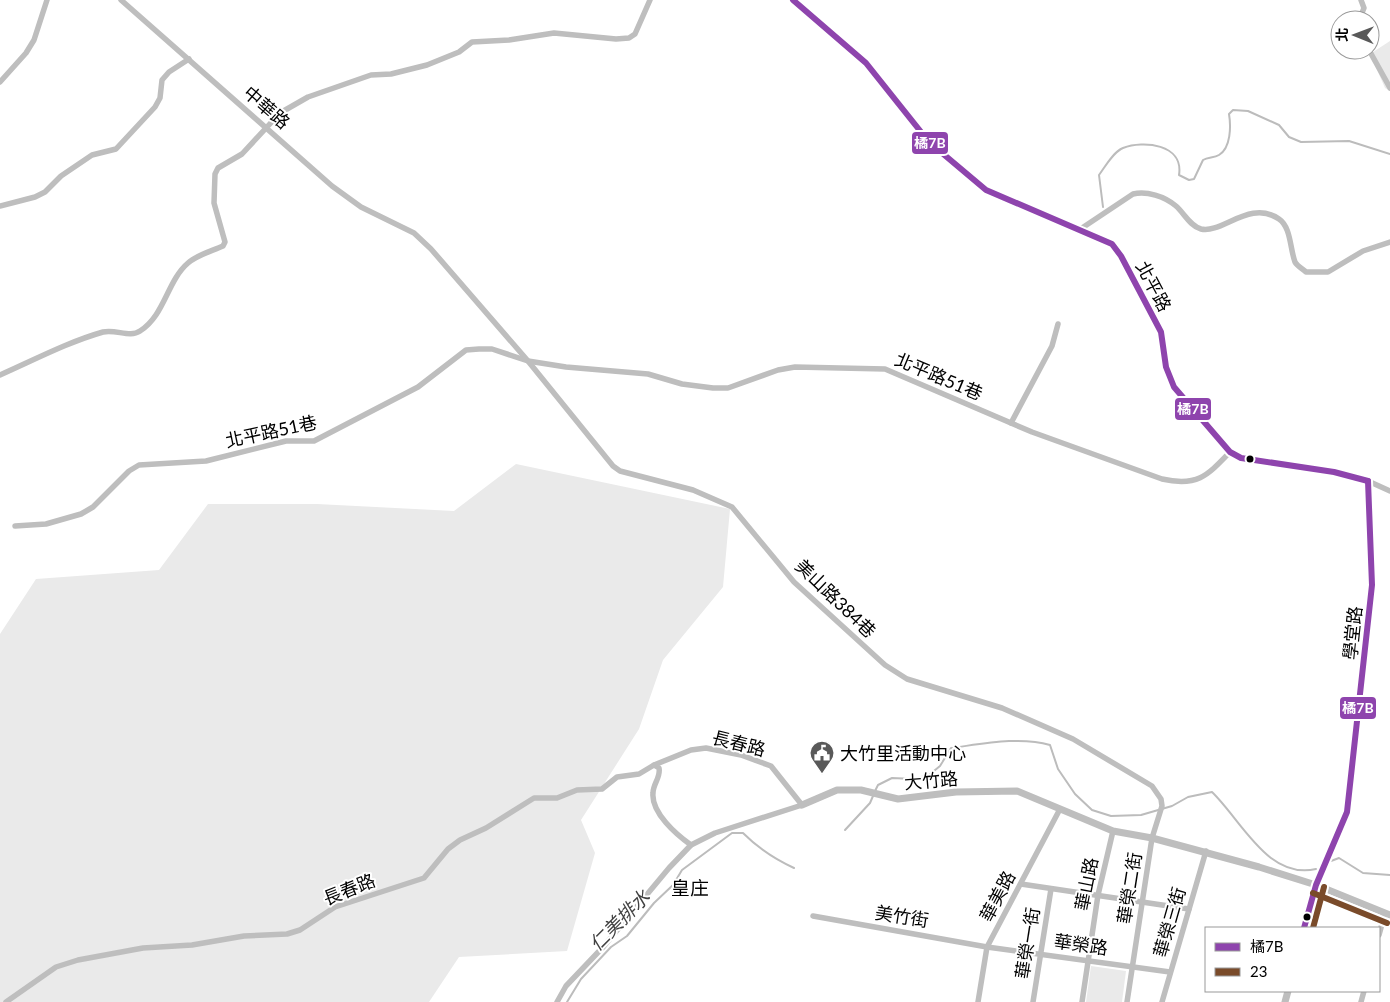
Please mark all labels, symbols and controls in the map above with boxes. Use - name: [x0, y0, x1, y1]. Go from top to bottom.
- north arrow: [1330, 10, 1380, 60]
- text: 北: [1333, 28, 1350, 42]
- street label: 中華路: [239, 81, 295, 133]
- line badge: 橘7B: [911, 131, 949, 155]
- text: 橘7B: [914, 134, 946, 151]
- street label: 北平路: [1132, 257, 1176, 315]
- street label: 北平路51巷: [892, 348, 986, 404]
- line badge: 橘7B: [1174, 397, 1212, 421]
- text: 橘7B: [1177, 400, 1209, 417]
- street label: 北平路51巷: [223, 411, 319, 451]
- unlabelled marker: [1245, 454, 1255, 464]
- street label: 美山路384巷: [791, 554, 881, 642]
- street label: 學堂路: [1338, 605, 1366, 661]
- line badge: 橘7B: [1339, 696, 1377, 720]
- text: 橘7B: [1342, 699, 1374, 716]
- street label: 長春路: [710, 726, 768, 760]
- public building icon: 大竹里活動中心: [809, 740, 835, 774]
- place label: 大竹里活動中心: [840, 742, 966, 764]
- street label: 大竹路: [903, 767, 959, 793]
- street label: 華榮二街: [1113, 851, 1145, 925]
- street label: 華山路: [1070, 855, 1102, 913]
- street label: 華美路: [975, 867, 1019, 925]
- street label: 長春路: [320, 869, 378, 909]
- district label: 皇庄: [671, 876, 709, 899]
- water label: 仁美排水: [584, 884, 655, 955]
- street label: 華榮三街: [1149, 884, 1189, 960]
- street label: 美竹街: [874, 901, 930, 931]
- street label: 華榮一街: [1011, 906, 1043, 980]
- unlabelled marker: [1302, 912, 1312, 922]
- legend: [1205, 927, 1380, 992]
- street label: 華榮路: [1053, 929, 1109, 959]
- text: 橘7B: [1250, 937, 1283, 955]
- text: 23: [1250, 962, 1267, 980]

